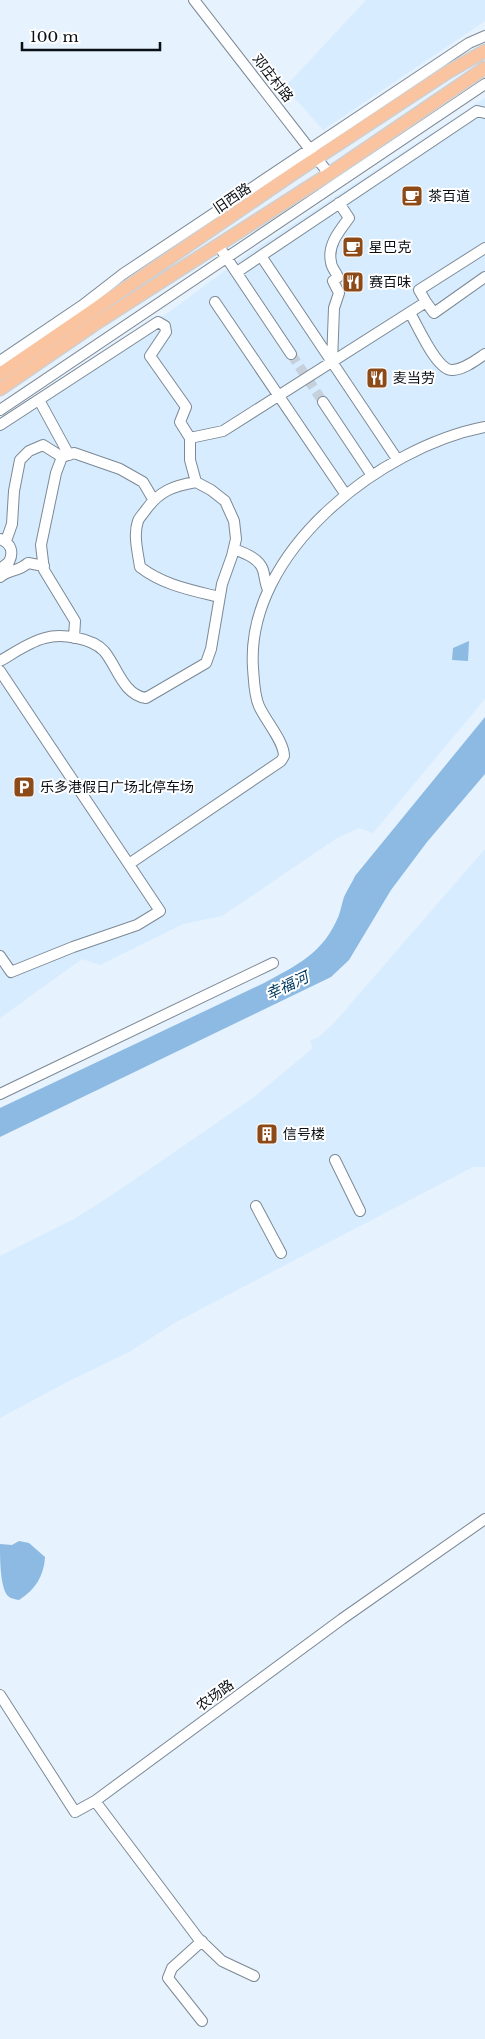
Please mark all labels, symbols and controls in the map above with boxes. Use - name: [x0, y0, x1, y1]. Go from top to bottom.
- scale bar: [22, 20, 160, 52]
- text: 100 m: [30, 27, 79, 46]
- street label: 邓庄村路: [249, 50, 297, 106]
- street label: 旧西路: [210, 179, 254, 217]
- cafe icon: 茶百道: [400, 184, 424, 208]
- place label: 茶百道: [428, 187, 470, 205]
- cafe icon: 星巴克: [341, 235, 365, 259]
- place label: 星巴克: [369, 238, 411, 256]
- restaurant icon: 赛百味: [341, 270, 365, 294]
- place label: 赛百味: [369, 273, 411, 291]
- restaurant icon: 麦当劳: [365, 366, 389, 390]
- place label: 麦当劳: [393, 369, 435, 387]
- parking icon: 乐多港假日广场北停车场: [12, 775, 36, 799]
- place label: 乐多港假日广场北停车场: [40, 778, 194, 796]
- water label: 幸福河: [262, 966, 314, 1004]
- building icon: 信号楼: [255, 1122, 279, 1146]
- place label: 信号楼: [283, 1125, 325, 1143]
- street label: 农场路: [193, 1675, 237, 1715]

